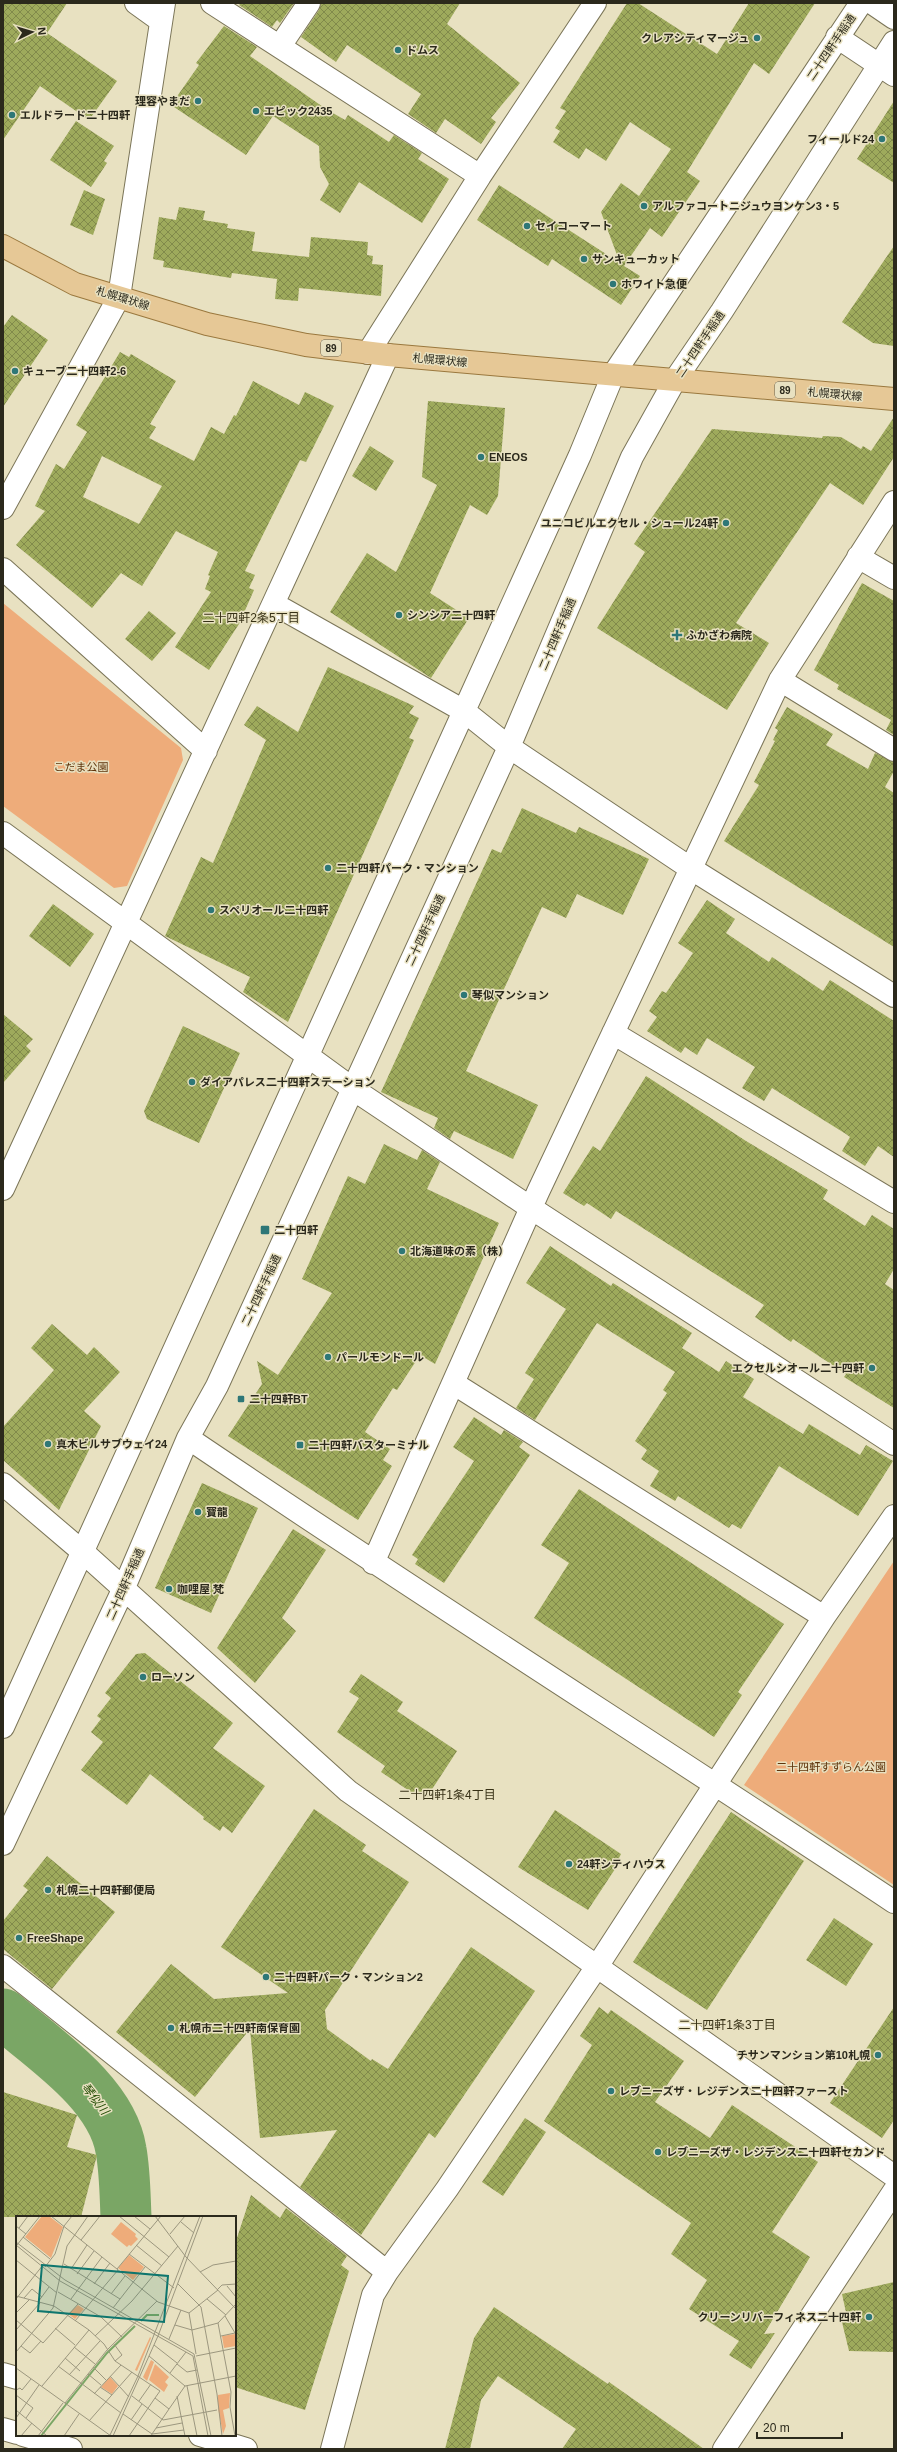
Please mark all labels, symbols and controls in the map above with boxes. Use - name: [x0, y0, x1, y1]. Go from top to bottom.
- north arrow: [12, 12, 52, 52]
- street label: 二十四軒手稲通: [804, 12, 858, 82]
- text: N: [36, 27, 48, 36]
- place label: クレアシティマージュ: [641, 32, 749, 44]
- marker: クレアシティマージュ: [752, 33, 762, 43]
- place label: ドムス: [406, 44, 439, 56]
- marker: ドムス: [393, 45, 403, 55]
- place label: 理容やまだ: [135, 95, 190, 107]
- marker: 理容やまだ: [193, 96, 203, 106]
- place label: エピック2435: [264, 105, 332, 117]
- marker: エピック2435: [251, 106, 261, 116]
- place label: エルドラード二十四軒: [20, 109, 130, 121]
- marker: エルドラード二十四軒: [7, 110, 17, 120]
- place label: フィールド24: [807, 133, 875, 145]
- marker: フィールド24: [877, 134, 887, 144]
- place label: アルファコートニジュウヨンケン3・5: [652, 200, 839, 212]
- marker: アルファコートニジュウヨンケン3・5: [639, 201, 649, 211]
- place label: セイコーマート: [535, 220, 612, 232]
- marker: セイコーマート: [522, 221, 532, 231]
- place label: サンキューカット: [592, 253, 680, 265]
- marker: サンキューカット: [579, 254, 589, 264]
- place label: ホワイト急便: [621, 278, 688, 290]
- marker: ホワイト急便: [608, 279, 618, 289]
- street label: 札幌環状線: [95, 284, 151, 312]
- street label: 二十四軒手稲通: [673, 309, 727, 379]
- road number: 89: [321, 340, 341, 356]
- street label: 札幌環状線: [412, 352, 468, 368]
- place label: キューブ二十四軒2-6: [23, 365, 126, 377]
- marker: キューブ二十四軒2-6: [10, 366, 20, 376]
- road number: 89: [775, 382, 795, 398]
- street label: 札幌環状線: [807, 386, 863, 402]
- place label: ENEOS: [489, 451, 528, 463]
- marker: ENEOS: [476, 452, 486, 462]
- place label: ユニコビルエクセル・シュール24軒: [541, 517, 718, 529]
- marker: ユニコビルエクセル・シュール24軒: [721, 518, 731, 528]
- street label: 二十四軒手稲通: [536, 596, 578, 672]
- place label: シンシア二十四軒: [407, 609, 495, 621]
- marker: シンシア二十四軒: [394, 610, 404, 620]
- district label: 二十四軒2条5丁目: [202, 611, 300, 625]
- marker: ふかざわ病院: [671, 629, 683, 641]
- place label: ふかざわ病院: [686, 629, 752, 641]
- park label: こだま公園: [54, 761, 108, 773]
- place label: 二十四軒パーク・マンション: [336, 862, 479, 874]
- marker: 二十四軒パーク・マンション: [323, 863, 333, 873]
- street label: 二十四軒手稲通: [403, 893, 447, 967]
- place label: スペリオール二十四軒: [219, 904, 328, 916]
- marker: スペリオール二十四軒: [206, 905, 216, 915]
- place label: 琴似マンション: [471, 989, 549, 1001]
- marker: 琴似マンション: [459, 990, 469, 1000]
- place label: ダイアパレス二十四軒ステーション: [200, 1076, 376, 1088]
- marker: ダイアパレス二十四軒ステーション: [187, 1077, 197, 1087]
- marker: 二十四軒: [259, 1224, 271, 1236]
- place label: 二十四軒: [274, 1224, 318, 1236]
- place label: 北海道味の素（株）: [410, 1245, 509, 1257]
- marker: 北海道味の素（株）: [397, 1246, 407, 1256]
- street label: 二十四軒手稲通: [239, 1253, 283, 1327]
- place label: パールモンドール: [336, 1351, 424, 1363]
- marker: パールモンドール: [323, 1352, 333, 1362]
- place label: エクセルシオール二十四軒: [732, 1362, 864, 1374]
- marker: エクセルシオール二十四軒: [867, 1363, 877, 1373]
- place label: 二十四軒BT: [249, 1393, 308, 1405]
- marker: 二十四軒BT: [236, 1394, 246, 1404]
- place label: 真木ビルサブウェイ24: [56, 1438, 168, 1450]
- marker: 真木ビルサブウェイ24: [43, 1439, 53, 1449]
- place label: 二十四軒バスターミナル: [308, 1439, 429, 1451]
- marker: 二十四軒バスターミナル: [295, 1440, 305, 1450]
- place label: 寶龍: [206, 1506, 228, 1518]
- marker: 寶龍: [193, 1507, 203, 1517]
- street label: 二十四軒手稲通: [104, 1546, 146, 1622]
- place label: 咖哩屋 梵: [177, 1583, 224, 1595]
- marker: 咖哩屋 梵: [164, 1584, 174, 1594]
- place label: ローソン: [151, 1671, 195, 1683]
- marker: ローソン: [138, 1672, 148, 1682]
- park label: 二十四軒すずらん公園: [776, 1761, 886, 1773]
- district label: 二十四軒1条4丁目: [398, 1788, 496, 1802]
- place label: 24軒シティハウス: [577, 1858, 666, 1870]
- marker: 24軒シティハウス: [564, 1859, 574, 1869]
- place label: 札幌二十四軒郵便局: [56, 1884, 155, 1896]
- marker: 札幌二十四軒郵便局: [43, 1885, 53, 1895]
- place label: FreeShape: [27, 1932, 83, 1944]
- marker: FreeShape: [14, 1933, 24, 1943]
- place label: 二十四軒パーク・マンション2: [274, 1971, 423, 1983]
- marker: 二十四軒パーク・マンション2: [261, 1972, 271, 1982]
- district label: 二十四軒1条3丁目: [678, 2018, 776, 2032]
- place label: 札幌市二十四軒南保育園: [179, 2022, 300, 2034]
- marker: 札幌市二十四軒南保育園: [166, 2023, 176, 2033]
- place label: チサンマンション第10札幌: [737, 2049, 870, 2061]
- marker: チサンマンション第10札幌: [873, 2050, 883, 2060]
- water label: 琴似川: [78, 2081, 113, 2119]
- place label: レブニーズザ・レジデンス二十四軒ファースト: [619, 2085, 849, 2097]
- marker: レブニーズザ・レジデンス二十四軒ファースト: [606, 2086, 616, 2096]
- place label: レブニーズザ・レジデンス二十四軒セカンド: [666, 2146, 885, 2158]
- marker: レブニーズザ・レジデンス二十四軒セカンド: [653, 2147, 663, 2157]
- inset map: [16, 2216, 236, 2436]
- place label: クリーンリバーフィネス二十四軒: [697, 2311, 861, 2323]
- marker: クリーンリバーフィネス二十四軒: [864, 2312, 874, 2322]
- scale bar: [757, 2414, 842, 2440]
- text: 20 m: [763, 2421, 790, 2435]

